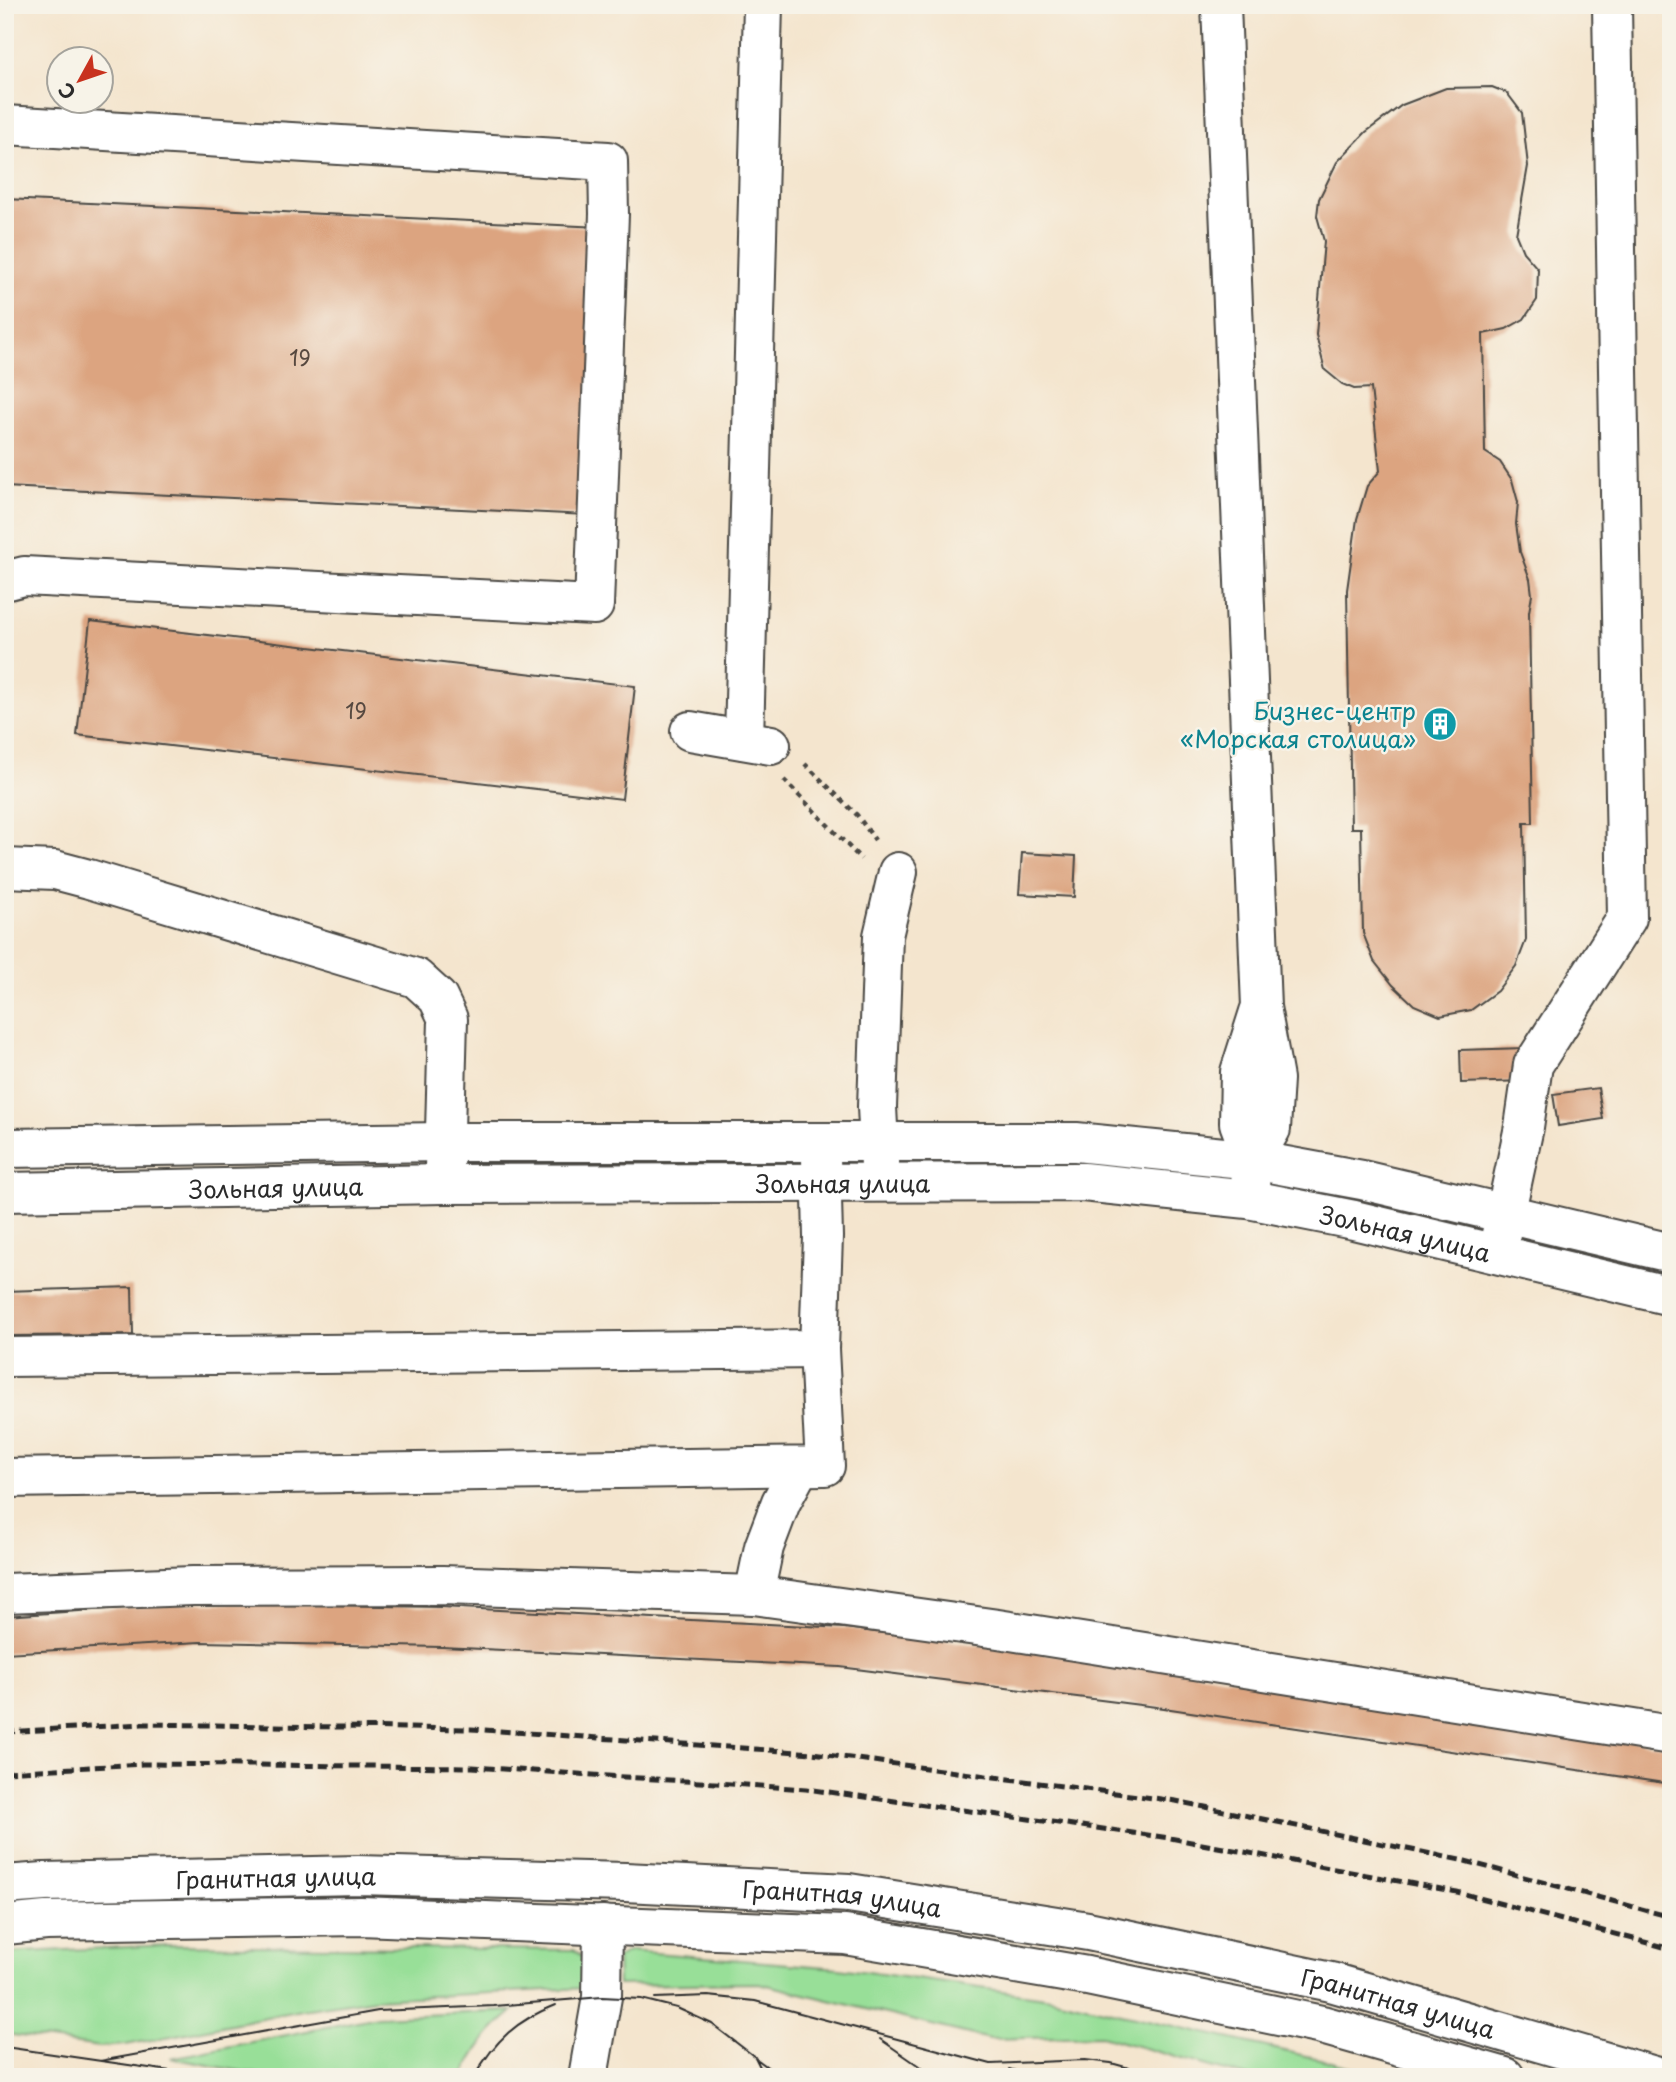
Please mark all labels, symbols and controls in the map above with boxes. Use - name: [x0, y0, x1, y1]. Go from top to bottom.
- north arrow: [46, 46, 116, 116]
- text: С: [51, 77, 82, 106]
- house number: 19: [289, 341, 311, 373]
- place label: Бизнес-центр «Морская столица»: [1180, 692, 1416, 756]
- house number: 19: [345, 694, 367, 726]
- building icon: Бизнес-центр «Морская столица»: [1421, 705, 1459, 743]
- street label: Зольная улица: [756, 1164, 930, 1201]
- street label: Зольная улица: [188, 1167, 363, 1207]
- street label: Зольная улица: [1317, 1196, 1495, 1270]
- street label: Гранитная улица: [175, 1857, 377, 1897]
- street label: Гранитная улица: [741, 1870, 944, 1925]
- street label: Гранитная улица: [1298, 1958, 1500, 2047]

